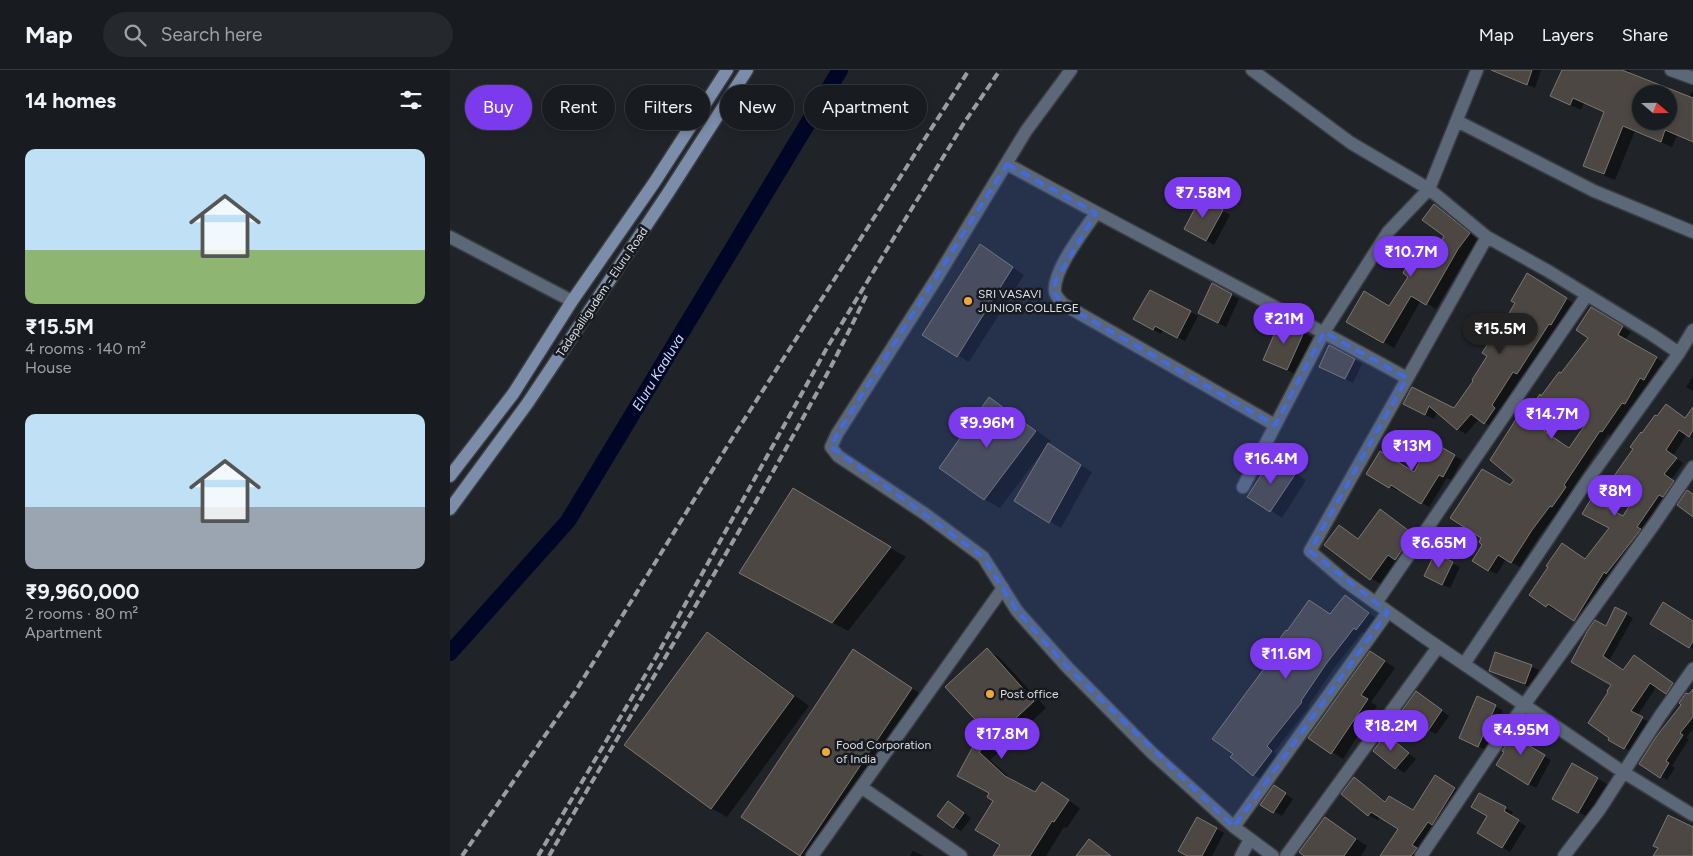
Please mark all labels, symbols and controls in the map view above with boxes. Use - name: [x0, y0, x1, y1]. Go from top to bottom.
- search box: [103, 12, 453, 57]
- text: Map: [25, 20, 73, 49]
- icon: search: [121, 21, 149, 49]
- text: Search here: [161, 23, 262, 46]
- text: Map: [1479, 24, 1514, 46]
- text: Layers: [1542, 24, 1594, 46]
- text: Share: [1622, 24, 1668, 46]
- chip: Buy: [465, 85, 532, 130]
- chip: Rent: [542, 85, 615, 130]
- chip: Filters: [625, 85, 710, 130]
- chip: New: [720, 85, 794, 130]
- chip: Apartment: [804, 85, 927, 130]
- north arrow: [1632, 85, 1678, 130]
- map controls: [1632, 85, 1677, 130]
- icon: filters: [397, 86, 425, 114]
- text: 14 homes: [25, 88, 116, 113]
- pin: ₹7.58M: [1162, 176, 1244, 219]
- icon: home: [180, 181, 270, 271]
- text: ₹7.58M: [1175, 183, 1231, 202]
- street label: Tadepalligudem - Eluru Road: [553, 225, 651, 359]
- pin: ₹10.7M: [1370, 236, 1452, 278]
- text: ₹10.7M: [1384, 242, 1438, 261]
- place label: SRI VASAVI JUNIOR COLLEGE: [978, 287, 1079, 315]
- marker: SRI VASAVI JUNIOR COLLEGE: [962, 295, 974, 307]
- pin: ₹21M: [1254, 302, 1314, 345]
- text: ₹21M: [1264, 309, 1304, 328]
- pin: ₹15.5M: [1459, 312, 1541, 355]
- text: ₹15.5M: [25, 314, 94, 339]
- text: ₹15.5M: [1474, 319, 1526, 338]
- water label: Eluru Kaaluva: [628, 331, 687, 413]
- text: 4 rooms · 140 m²: [25, 339, 146, 358]
- text: House: [25, 358, 71, 377]
- pin: ₹14.7M: [1511, 398, 1593, 440]
- text: ₹14.7M: [1525, 404, 1579, 423]
- pin: ₹9.96M: [946, 406, 1028, 449]
- text: ₹9.96M: [959, 413, 1015, 432]
- pin: ₹13M: [1382, 430, 1442, 472]
- text: ₹13M: [1393, 436, 1431, 455]
- pin: ₹16.4M: [1230, 442, 1312, 485]
- icon: home: [180, 446, 270, 536]
- text: ₹16.4M: [1244, 449, 1298, 468]
- pin: ₹8M: [1591, 474, 1639, 517]
- text: ₹8M: [1598, 481, 1632, 500]
- pin: ₹6.65M: [1398, 526, 1480, 569]
- text: ₹6.65M: [1411, 533, 1467, 552]
- text: ₹9,960,000: [25, 579, 139, 604]
- text: 2 rooms · 80 m²: [25, 604, 138, 623]
- text: Apartment: [25, 623, 102, 642]
- pin: ₹11.6M: [1245, 638, 1327, 680]
- text: ₹11.6M: [1261, 644, 1311, 663]
- place label: Post office: [1000, 687, 1059, 701]
- marker: Post office: [984, 688, 996, 700]
- pin: ₹18.2M: [1350, 710, 1432, 752]
- pin: ₹4.95M: [1480, 714, 1562, 756]
- text: ₹18.2M: [1364, 716, 1418, 735]
- pin: ₹17.8M: [961, 718, 1043, 760]
- text: ₹4.95M: [1493, 720, 1549, 739]
- text: ₹17.8M: [976, 724, 1028, 743]
- place label: Food Corporation of India: [836, 738, 932, 766]
- marker: Food Corporation of India: [820, 746, 832, 758]

